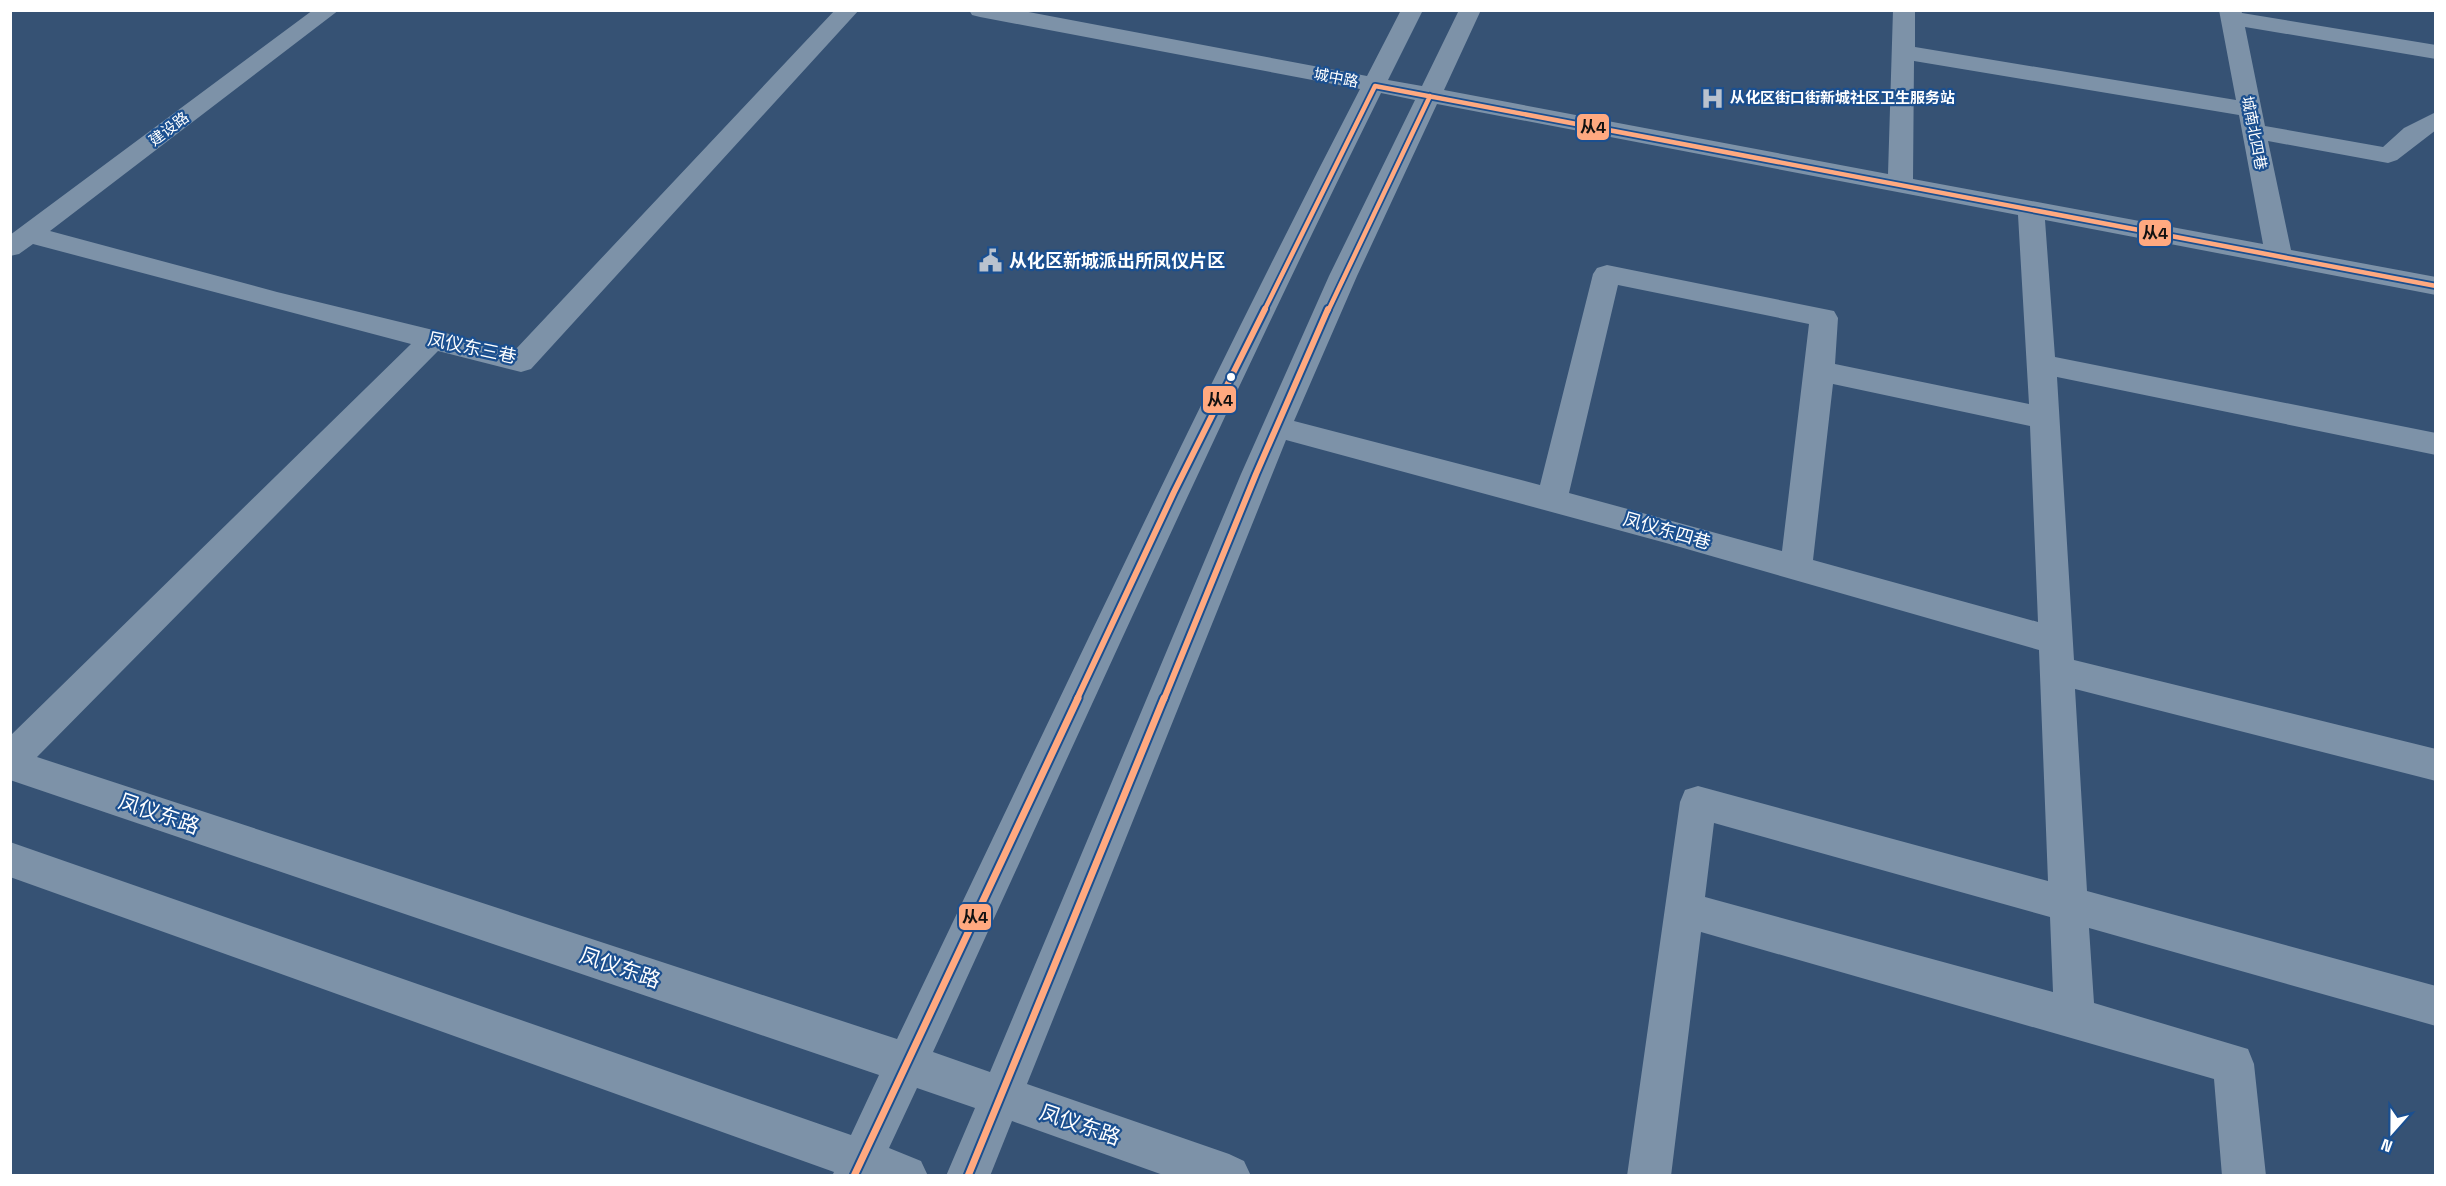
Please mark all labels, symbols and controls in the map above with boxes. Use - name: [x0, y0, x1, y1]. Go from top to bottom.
- street label: 城中路: [1312, 64, 1360, 91]
- hospital icon: 从化区街口街新城社区卫生服务站: [1699, 85, 1725, 111]
- place label: 从化区街口街新城社区卫生服务站: [1730, 88, 1955, 107]
- street label: 城南北四巷: [2238, 94, 2271, 172]
- street label: 建设路: [145, 107, 192, 150]
- line badge: 从4: [1576, 113, 1610, 141]
- text: 从4: [1580, 117, 1606, 138]
- line badge: 从4: [2138, 219, 2172, 247]
- text: 从4: [2142, 223, 2168, 244]
- public building icon: 从化区新城派出所凤仪片区: [978, 248, 1004, 274]
- place label: 从化区新城派出所凤仪片区: [1009, 249, 1225, 272]
- street label: 凤仪东三巷: [426, 327, 519, 368]
- unlabelled marker: [1225, 371, 1237, 383]
- line badge: 从4: [1202, 385, 1237, 414]
- text: 从4: [1207, 390, 1233, 411]
- street label: 凤仪东四巷: [1621, 507, 1714, 554]
- street label: 凤仪东路: [115, 787, 203, 840]
- line badge: 从4: [958, 903, 992, 931]
- text: 从4: [962, 907, 988, 928]
- street label: 凤仪东路: [576, 941, 664, 994]
- street label: 凤仪东路: [1036, 1098, 1124, 1151]
- north arrow: [2362, 1102, 2422, 1162]
- text: N: [2378, 1134, 2396, 1157]

